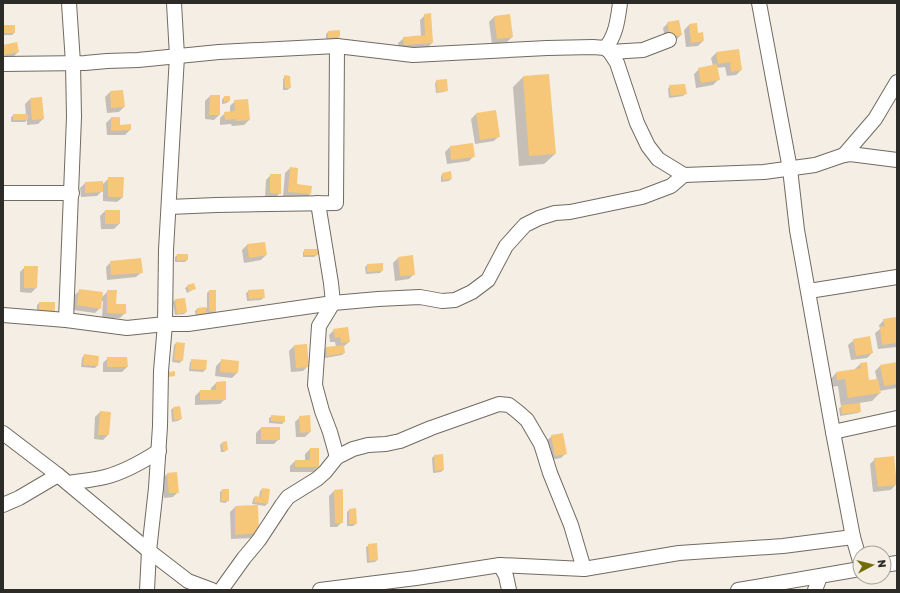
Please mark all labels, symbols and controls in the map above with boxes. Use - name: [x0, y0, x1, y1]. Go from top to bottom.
- north arrow: [852, 545, 892, 585]
- text: N: [874, 559, 888, 569]

